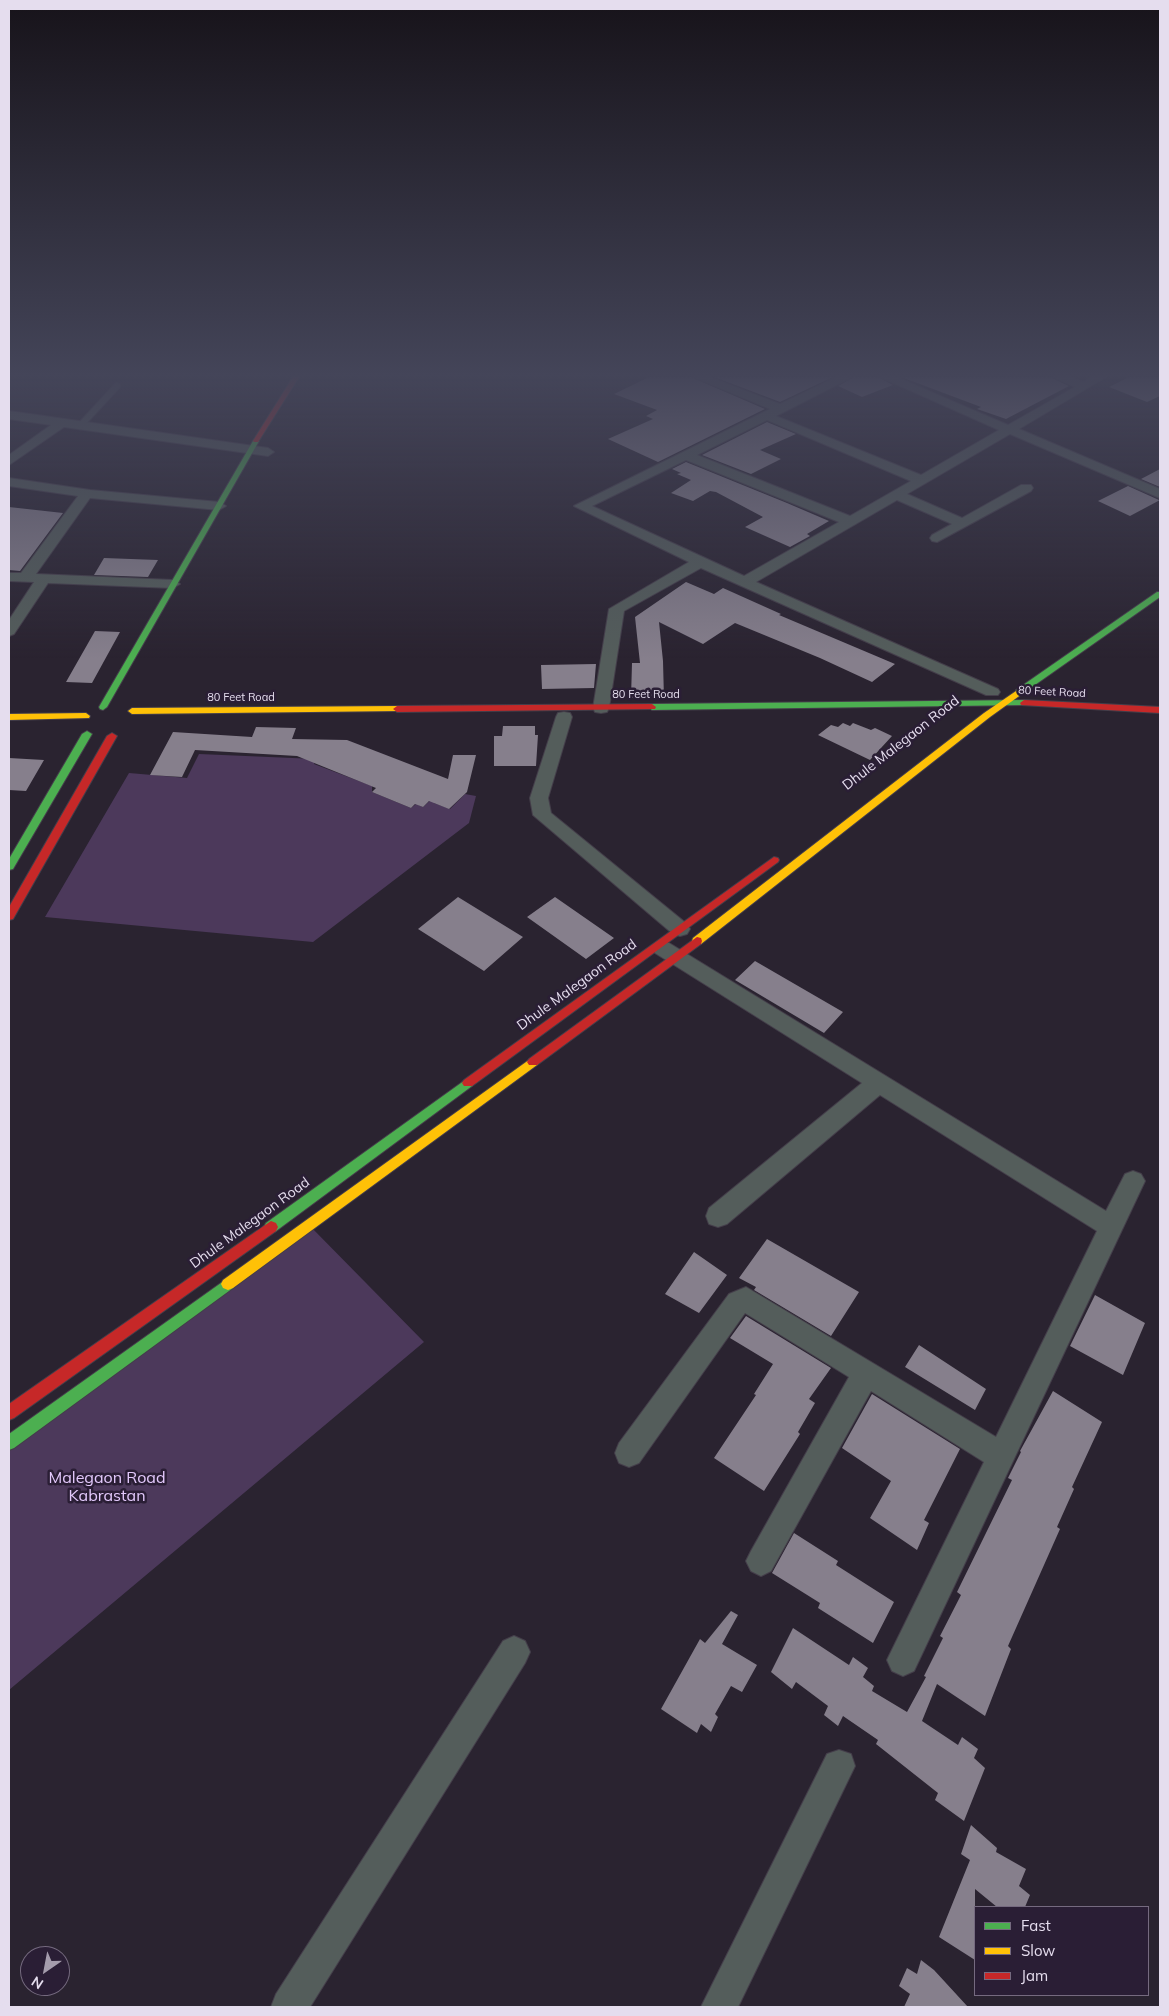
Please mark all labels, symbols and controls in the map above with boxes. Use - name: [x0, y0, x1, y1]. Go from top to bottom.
- street label: 80 Feet Road: [1018, 684, 1086, 700]
- street label: 80 Feet Road: [612, 688, 680, 702]
- street label: 80 Feet Road: [207, 691, 275, 705]
- street label: Dhule Malegaon Road: [839, 692, 963, 794]
- street label: Dhule Malegaon Road: [514, 936, 640, 1034]
- street label: Dhule Malegaon Road: [187, 1174, 313, 1272]
- park label: Malegaon Road Kabrastan: [48, 1468, 166, 1506]
- legend: [974, 1906, 1149, 1996]
- text: Fast: [1021, 1916, 1051, 1935]
- text: Slow: [1021, 1941, 1055, 1960]
- north arrow: [20, 1946, 70, 1996]
- text: Jam: [1021, 1966, 1048, 1985]
- text: N: [28, 1972, 47, 1993]

